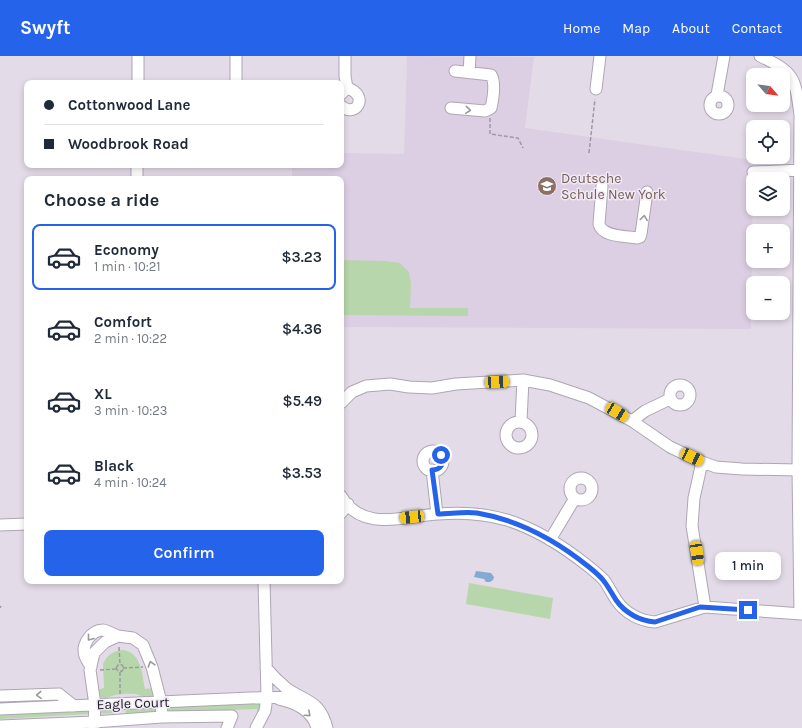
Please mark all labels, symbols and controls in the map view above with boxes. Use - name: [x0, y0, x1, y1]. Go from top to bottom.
- text: Swyft: [20, 17, 71, 39]
- text: Home: [563, 20, 600, 37]
- text: Map: [622, 20, 650, 37]
- text: About: [672, 20, 710, 37]
- text: Contact: [732, 20, 782, 37]
- north arrow: [746, 68, 790, 112]
- map controls: [746, 68, 790, 320]
- text: Cottonwood Lane: [68, 96, 191, 114]
- one-way arrow: [465, 105, 471, 114]
- button: locate: [746, 120, 790, 164]
- text: Woodbrook Road: [68, 135, 189, 153]
- place label: Deutsche Schule New York: [561, 170, 666, 203]
- button: layers: [746, 172, 790, 216]
- school or university icon: Deutsche Schule New York: [536, 175, 558, 197]
- text: Choose a ride: [44, 189, 159, 211]
- one-way arrow: [639, 215, 648, 221]
- button: +: [746, 224, 790, 268]
- icon: car: [46, 239, 82, 275]
- text: Economy: [94, 241, 159, 259]
- text: $3.23: [281, 248, 322, 266]
- text: 1 min · 10:21: [94, 259, 161, 274]
- button: −: [746, 276, 790, 320]
- icon: car: [46, 311, 82, 347]
- text: Comfort: [94, 313, 152, 331]
- text: $4.36: [282, 320, 322, 338]
- text: 2 min · 10:22: [94, 331, 167, 346]
- car: [485, 375, 509, 389]
- icon: car: [46, 383, 82, 419]
- text: XL: [94, 385, 112, 403]
- text: $5.49: [282, 392, 322, 410]
- car: [604, 401, 630, 423]
- text: 3 min · 10:23: [94, 403, 167, 418]
- route start: [432, 446, 450, 464]
- car: [679, 446, 705, 468]
- icon: car: [46, 455, 82, 491]
- text: Black: [94, 457, 134, 475]
- text: $3.53: [282, 464, 322, 482]
- text: 4 min · 10:24: [94, 475, 167, 490]
- car: [399, 510, 425, 524]
- button: Confirm: [44, 530, 324, 576]
- car: [689, 540, 705, 566]
- callout: 1 min: [715, 552, 781, 580]
- text: 1 min: [732, 558, 764, 573]
- route end: [739, 601, 757, 619]
- one-way arrow: [88, 634, 95, 641]
- one-way arrow: [147, 661, 156, 668]
- one-way arrow: [36, 690, 42, 699]
- street label: Eagle Court: [96, 694, 170, 713]
- one-way arrow: [303, 709, 311, 716]

